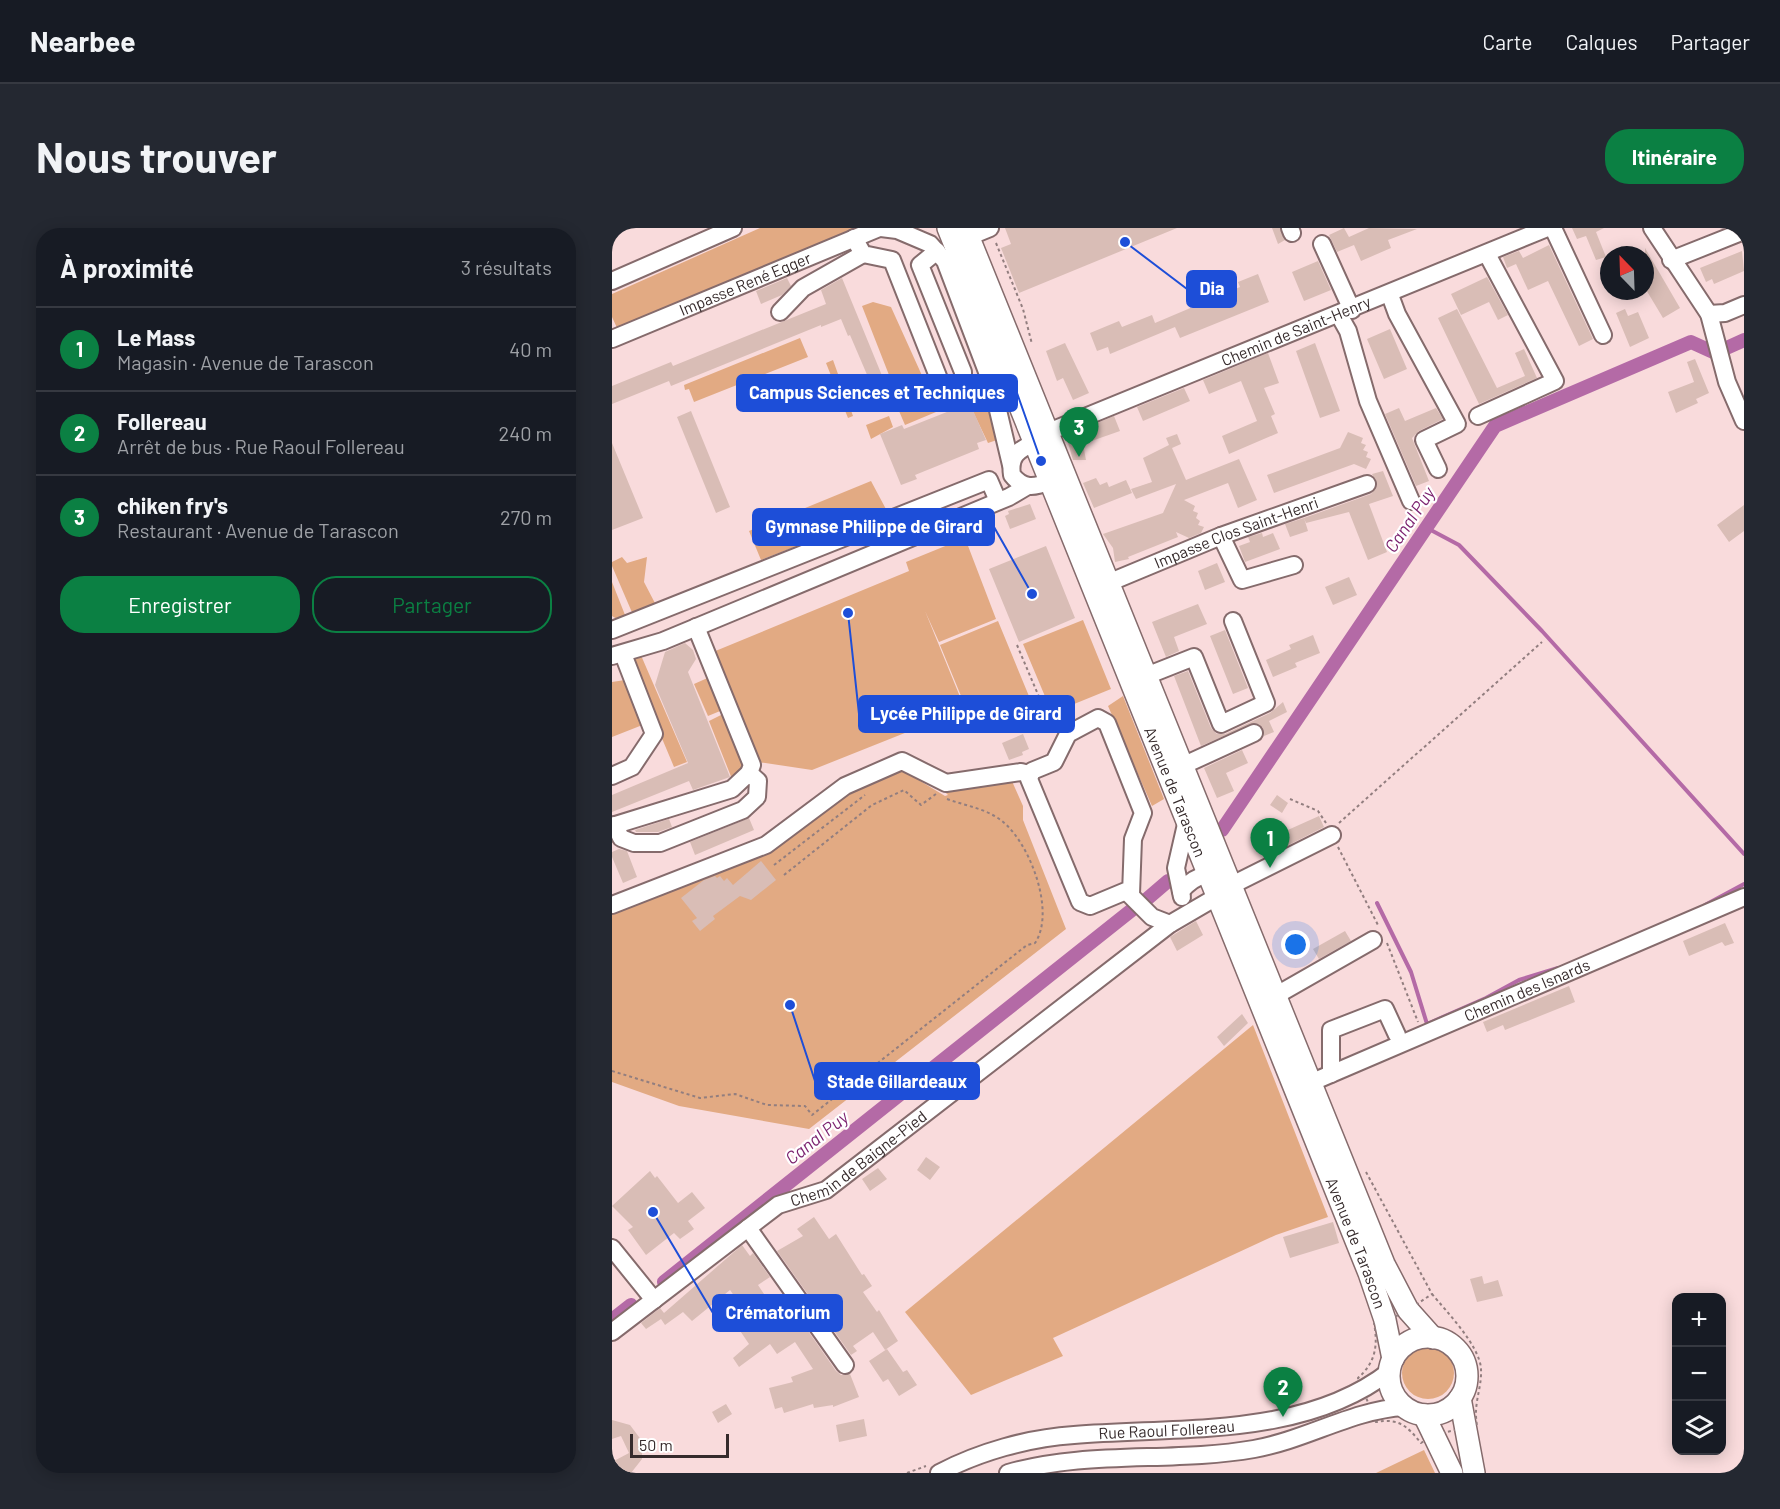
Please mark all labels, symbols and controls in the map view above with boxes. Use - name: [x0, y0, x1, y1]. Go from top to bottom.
- text: Nearbee: [30, 24, 136, 58]
- text: Carte: [1483, 29, 1532, 54]
- text: Calques: [1565, 29, 1638, 54]
- text: Partager: [1671, 29, 1750, 54]
- button: Itinéraire: [1605, 129, 1744, 184]
- text: Nous trouver: [36, 131, 277, 181]
- north arrow: [1600, 246, 1654, 300]
- street label: Impasse René Egger: [676, 247, 814, 319]
- text: À proximité: [60, 252, 194, 283]
- text: 3 résultats: [461, 255, 552, 279]
- callout: Dia: [1187, 271, 1236, 307]
- text: Dia: [1199, 277, 1225, 299]
- street label: Chemin de Saint-Henry: [1218, 291, 1374, 369]
- text: Le Mass: [117, 324, 195, 350]
- text: 1: [76, 337, 83, 361]
- text: 40 m: [509, 337, 552, 361]
- text: Magasin · Avenue de Tarascon: [117, 350, 374, 374]
- callout: Campus Sciences et Techniques: [737, 375, 1017, 411]
- text: Campus Sciences et Techniques: [749, 381, 1005, 403]
- text: Follereau: [117, 408, 207, 434]
- pin: 3: [1060, 408, 1098, 457]
- text: 2: [74, 421, 85, 445]
- text: 240 m: [498, 421, 552, 445]
- text: Arrêt de bus · Rue Raoul Follereau: [117, 434, 405, 458]
- water label: Canal Puy: [1379, 482, 1440, 556]
- text: chiken fry's: [117, 492, 228, 518]
- street label: Impasse Clos Saint-Henri: [1151, 492, 1321, 572]
- text: 3: [74, 505, 85, 529]
- text: 270 m: [500, 505, 552, 529]
- callout: Gymnase Philippe de Girard: [753, 509, 994, 545]
- text: Gymnase Philippe de Girard: [765, 515, 983, 537]
- text: Restaurant · Avenue de Tarascon: [117, 518, 399, 542]
- button: Enregistrer: [60, 576, 300, 633]
- button: Partager: [312, 576, 552, 633]
- callout: Lycée Philippe de Girard: [859, 696, 1074, 732]
- text: Lycée Philippe de Girard: [870, 702, 1062, 724]
- street label: Avenue de Tarascon: [1141, 724, 1210, 860]
- pin: 1: [1250, 818, 1290, 868]
- your location: [1281, 930, 1310, 959]
- street label: Chemin des Isnards: [1461, 954, 1592, 1025]
- callout: Stade Gillardeaux: [815, 1063, 979, 1099]
- text: Stade Gillardeaux: [827, 1070, 967, 1092]
- water label: Canal Puy: [780, 1105, 853, 1169]
- street label: Chemin de Baigne-Pied: [788, 1106, 930, 1210]
- street label: Avenue de Tarascon: [1323, 1175, 1390, 1311]
- map controls: [1672, 1293, 1726, 1455]
- button: +: [1672, 1293, 1726, 1347]
- callout: Crématorium: [713, 1295, 842, 1331]
- text: Crématorium: [726, 1301, 830, 1323]
- button: −: [1672, 1347, 1726, 1401]
- pin: 2: [1264, 1368, 1302, 1417]
- button: layers: [1672, 1401, 1726, 1455]
- street label: Rue Raoul Follereau: [1098, 1416, 1236, 1442]
- scale bar: [630, 1431, 729, 1458]
- text: 50 m: [639, 1435, 673, 1454]

